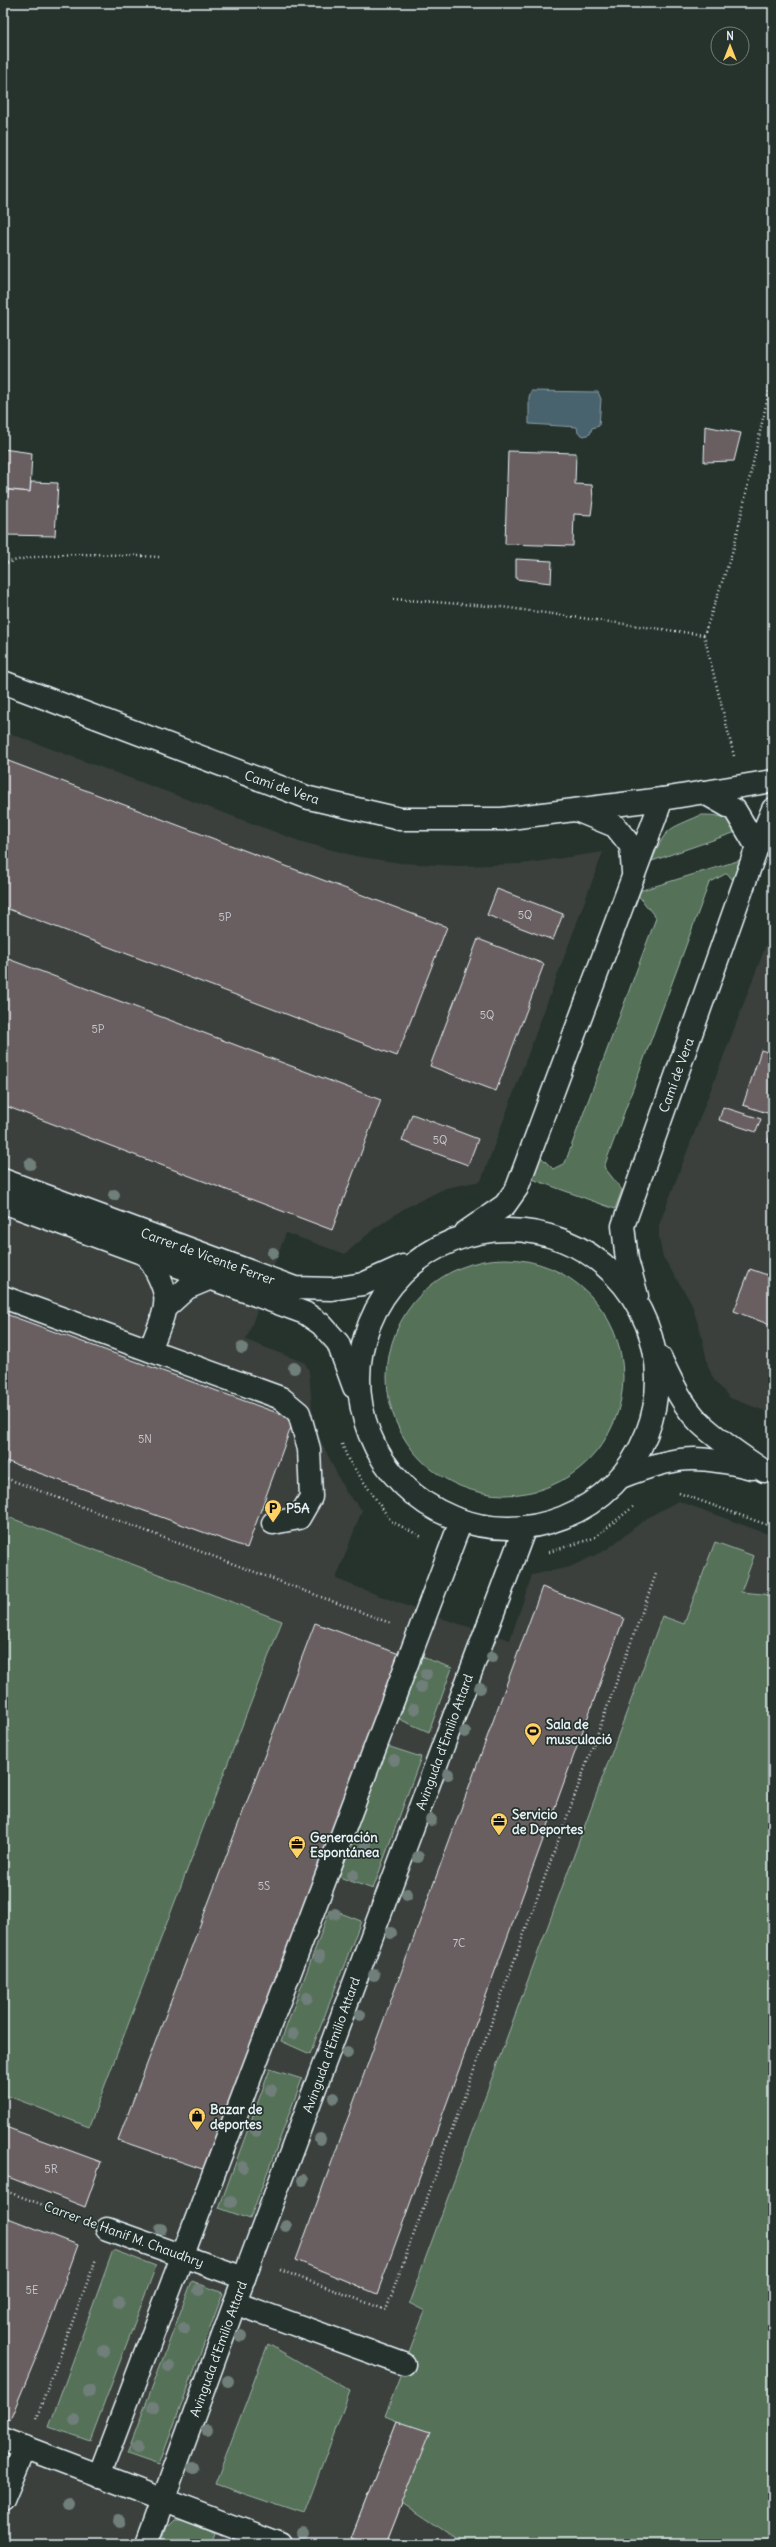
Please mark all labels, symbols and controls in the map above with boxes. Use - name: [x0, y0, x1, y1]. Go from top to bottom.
- north arrow: [710, 26, 750, 66]
- text: N: [726, 29, 734, 43]
- street label: Camí de Vera: [242, 767, 322, 808]
- house number: 5Q: [518, 908, 532, 922]
- house number: 5P: [219, 910, 232, 924]
- house number: 5Q: [480, 1008, 494, 1022]
- house number: 5P: [92, 1022, 105, 1036]
- street label: Camí de Vera: [655, 1036, 698, 1115]
- house number: 5Q: [433, 1133, 447, 1147]
- street label: Carrer de Vicente Ferrer: [138, 1224, 278, 1289]
- house number: 5N: [138, 1432, 152, 1446]
- parking icon: P5A: [263, 1498, 283, 1523]
- place label: P5A: [286, 1500, 310, 1517]
- street label: Avinguda d'Emilio Attard: [412, 1672, 477, 1812]
- place label: Sala de musculació: [546, 1716, 612, 1748]
- sports icon: Sala de musculació: [523, 1721, 543, 1746]
- place label: Servicio de Deportes: [512, 1806, 583, 1838]
- office icon: Servicio de Deportes: [489, 1811, 509, 1836]
- place label: Generación Espontánea: [310, 1829, 380, 1861]
- office icon: Generación Espontánea: [287, 1834, 307, 1859]
- house number: 5S: [258, 1879, 270, 1893]
- house number: 7C: [453, 1936, 465, 1950]
- street label: Avinguda d'Emilio Attard: [299, 1975, 364, 2115]
- place label: Bazar de deportes: [210, 2101, 262, 2133]
- shop icon: Bazar de deportes: [187, 2106, 207, 2131]
- house number: 5R: [44, 2162, 58, 2176]
- street label: Carrer de Hanif M. Chaudhry: [42, 2198, 206, 2271]
- street label: Avinguda d'Emilio Attard: [186, 2279, 251, 2419]
- house number: 5E: [26, 2283, 38, 2297]

